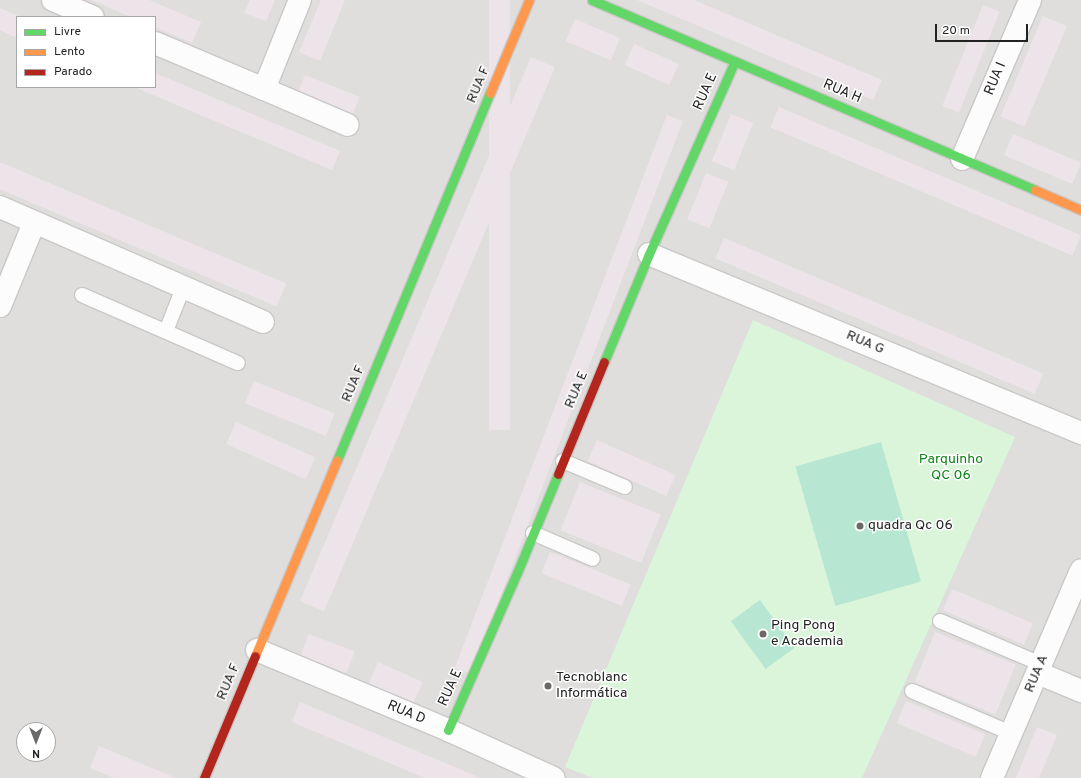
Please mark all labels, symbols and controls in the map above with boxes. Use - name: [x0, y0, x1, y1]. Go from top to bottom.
- legend: [16, 16, 156, 88]
- scale bar: [937, 16, 1030, 42]
- text: 20 m: [942, 23, 970, 39]
- text: Livre: [54, 24, 81, 40]
- text: Lento: [54, 44, 85, 60]
- street label: RUA I: [981, 60, 1011, 98]
- text: Parado: [54, 64, 92, 80]
- street label: RUA F: [464, 64, 494, 106]
- street label: RUA E: [690, 71, 722, 113]
- street label: RUA H: [820, 76, 864, 108]
- street label: RUA G: [843, 327, 887, 359]
- street label: RUA F: [339, 363, 369, 405]
- street label: RUA E: [562, 369, 592, 411]
- park label: Parquinho QC 06: [919, 452, 983, 484]
- place label: quadra Qc 06: [868, 518, 953, 534]
- marker: quadra Qc 06: [855, 521, 865, 531]
- place label: Ping Pong e Academia: [771, 618, 844, 650]
- marker: Ping Pong e Academia: [758, 629, 768, 639]
- street label: RUA A: [1021, 652, 1053, 696]
- street label: RUA F: [214, 661, 244, 703]
- street label: RUA E: [435, 667, 467, 709]
- place label: Tecnoblanc Informática: [556, 670, 628, 702]
- marker: Tecnoblanc Informática: [543, 681, 553, 691]
- street label: RUA D: [384, 697, 428, 729]
- north arrow: [16, 722, 56, 762]
- text: N: [32, 746, 40, 760]

